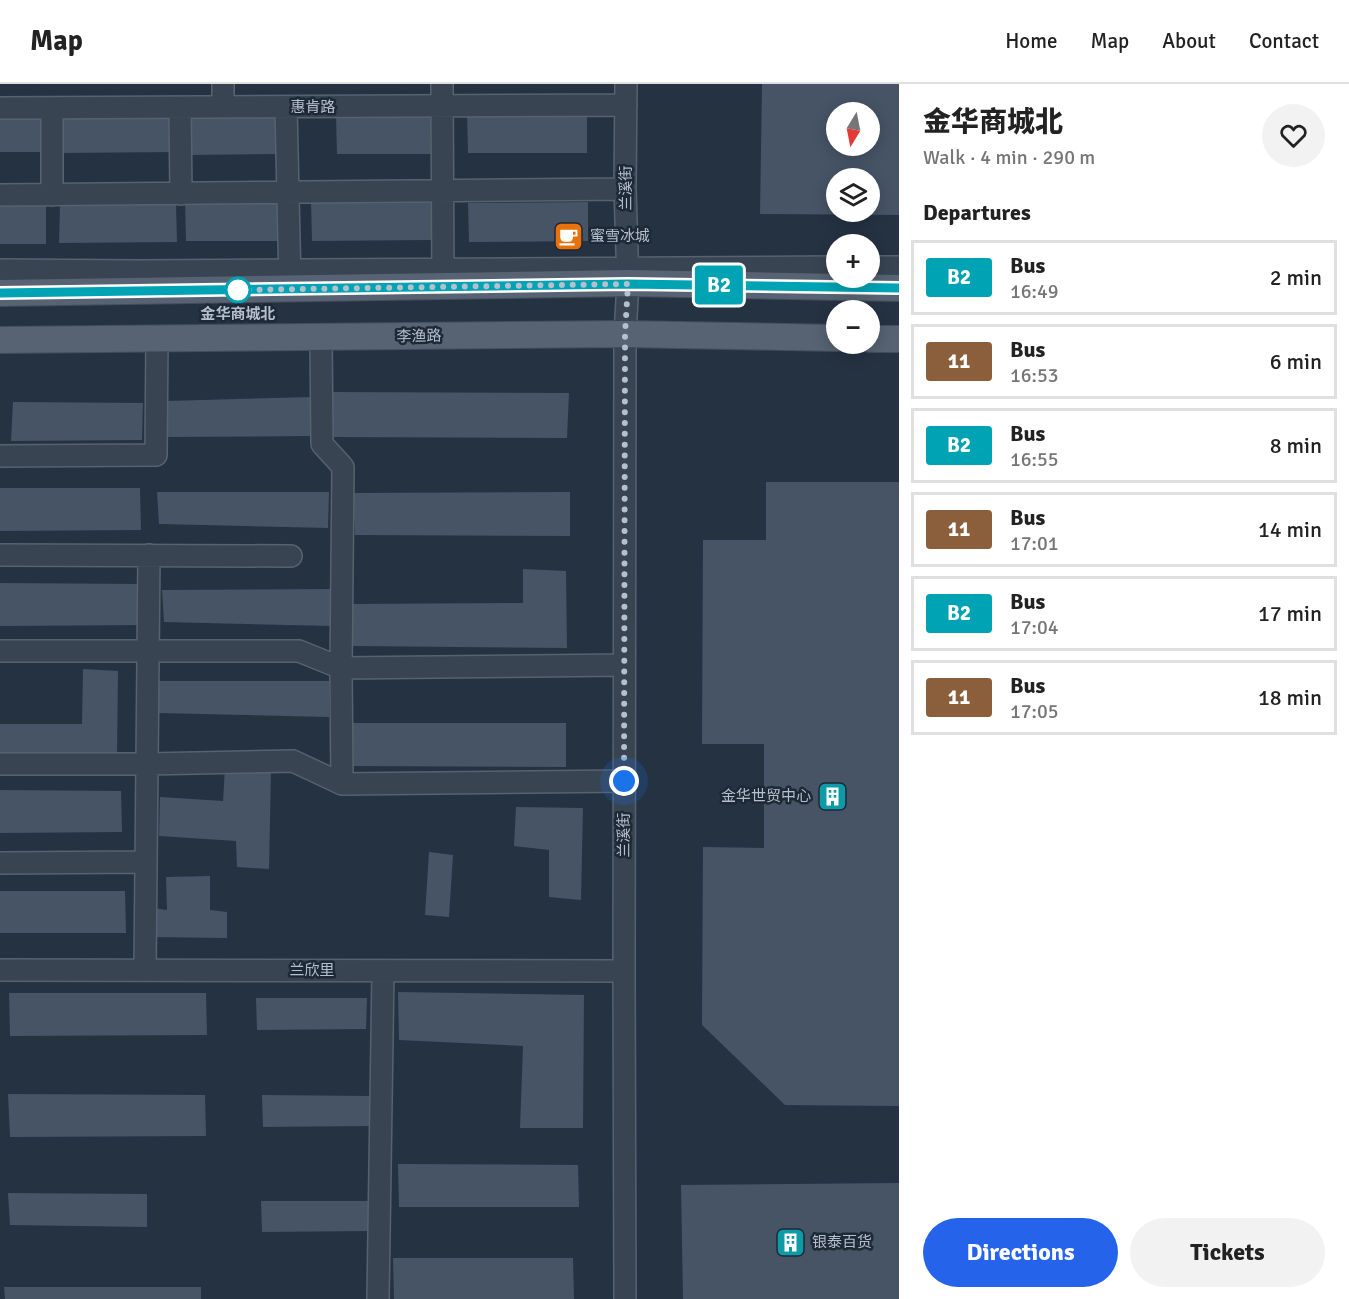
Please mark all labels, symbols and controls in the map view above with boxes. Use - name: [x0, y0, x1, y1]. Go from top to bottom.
- text: Map: [30, 24, 83, 58]
- text: Home: [1005, 28, 1058, 54]
- text: Map: [1091, 28, 1129, 54]
- text: About: [1162, 28, 1216, 54]
- text: Contact: [1249, 28, 1319, 54]
- street label: 惠肯路: [290, 98, 336, 116]
- north arrow: [826, 102, 880, 156]
- map controls: [826, 102, 880, 354]
- button: heart: [1262, 104, 1325, 167]
- text: 金华商城北: [923, 105, 1063, 139]
- text: Walk · 4 min · 290 m: [923, 145, 1095, 170]
- street label: 兰溪街: [617, 165, 635, 211]
- button: layers: [826, 168, 880, 222]
- text: Departures: [923, 199, 1031, 226]
- cafe icon: 蜜雪冰城: [553, 220, 585, 252]
- place label: 蜜雪冰城: [590, 227, 650, 245]
- button: +: [826, 234, 880, 288]
- text: Bus: [1010, 252, 1045, 279]
- text: B2: [947, 264, 971, 290]
- text: 2 min: [1270, 264, 1322, 291]
- line badge: B2: [692, 266, 746, 304]
- text: B2: [707, 272, 731, 298]
- marker: 金华商城北: [225, 277, 251, 303]
- text: 16:49: [1010, 279, 1059, 304]
- button: −: [826, 300, 880, 354]
- place label: 金华商城北: [200, 305, 276, 323]
- street label: 李渔路: [396, 327, 442, 345]
- text: Bus: [1010, 336, 1045, 363]
- text: 11: [948, 348, 970, 374]
- text: 6 min: [1270, 348, 1322, 375]
- text: 16:53: [1010, 363, 1059, 388]
- text: Bus: [1010, 420, 1045, 447]
- text: B2: [947, 432, 971, 458]
- text: 8 min: [1270, 432, 1322, 459]
- text: 16:55: [1010, 447, 1059, 472]
- text: Bus: [1010, 504, 1045, 531]
- text: 11: [948, 516, 970, 542]
- text: 14 min: [1258, 516, 1322, 543]
- text: 17:01: [1010, 531, 1059, 556]
- text: Bus: [1010, 588, 1045, 615]
- text: B2: [947, 600, 971, 626]
- text: 17 min: [1258, 600, 1322, 627]
- text: 17:04: [1010, 615, 1059, 640]
- text: Bus: [1010, 672, 1045, 699]
- text: 11: [948, 684, 970, 710]
- text: 18 min: [1258, 684, 1322, 711]
- text: 17:05: [1010, 699, 1059, 724]
- your location: [609, 766, 639, 796]
- building icon: 金华世贸中心: [816, 780, 848, 812]
- place label: 金华世贸中心: [721, 787, 811, 805]
- street label: 兰溪街: [615, 812, 633, 858]
- street label: 兰欣里: [289, 961, 335, 979]
- button: Directions: [923, 1218, 1118, 1287]
- button: Tickets: [1130, 1218, 1325, 1287]
- building icon: 银泰百货: [775, 1226, 807, 1258]
- place label: 银泰百货: [812, 1233, 872, 1251]

